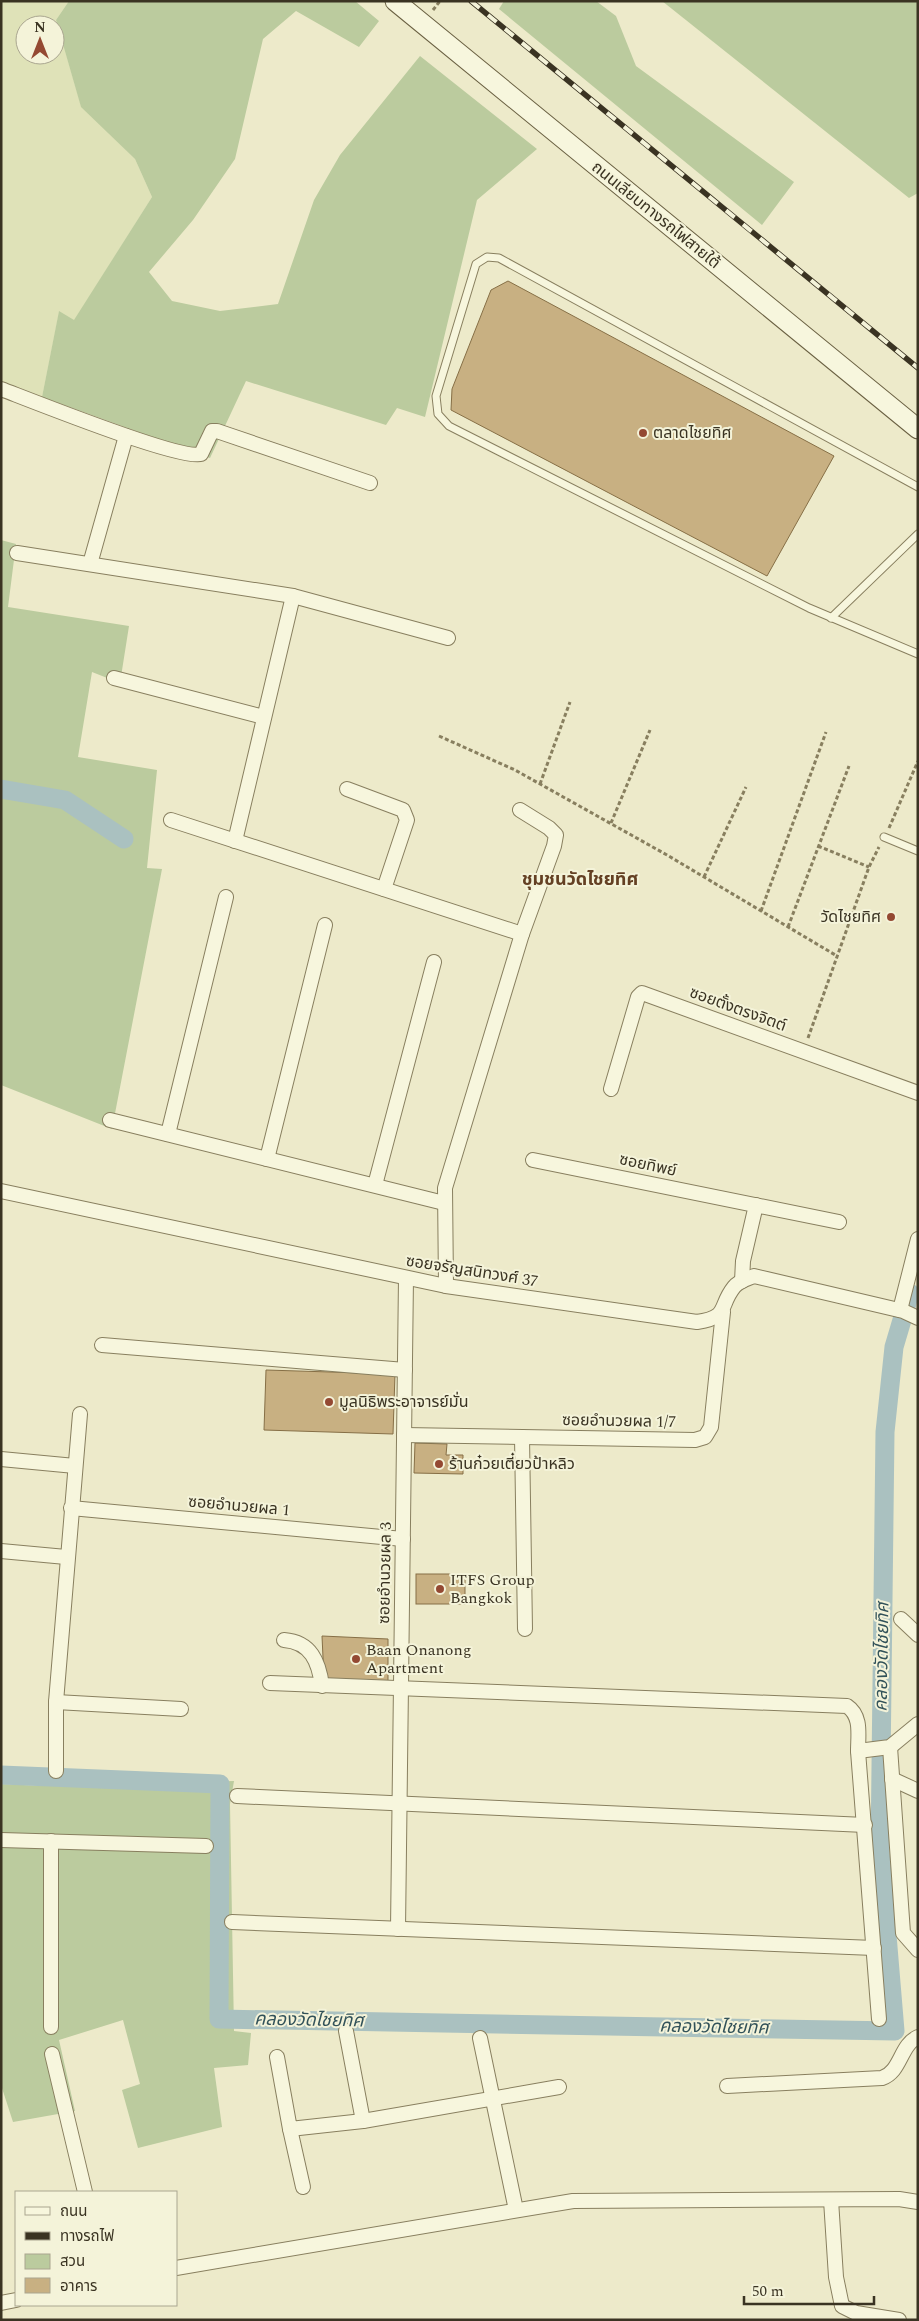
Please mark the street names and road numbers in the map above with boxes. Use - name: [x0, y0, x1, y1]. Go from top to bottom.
- street label: ถนนเลียบทางรถไฟสายใต้: [586, 155, 726, 275]
- street label: ซอยตั้งตรงจิตต์: [686, 980, 790, 1038]
- street label: ซอยทิพย์: [617, 1147, 679, 1183]
- street label: ซอยจรัญสนิทวงศ์ 37: [404, 1249, 540, 1293]
- street label: ซอยอำนวยผล 1/7: [562, 1408, 676, 1434]
- street label: ซอยอำนวยผล 1: [187, 1490, 291, 1522]
- street label: ซอยอำนวยผล 3: [372, 1522, 398, 1624]

